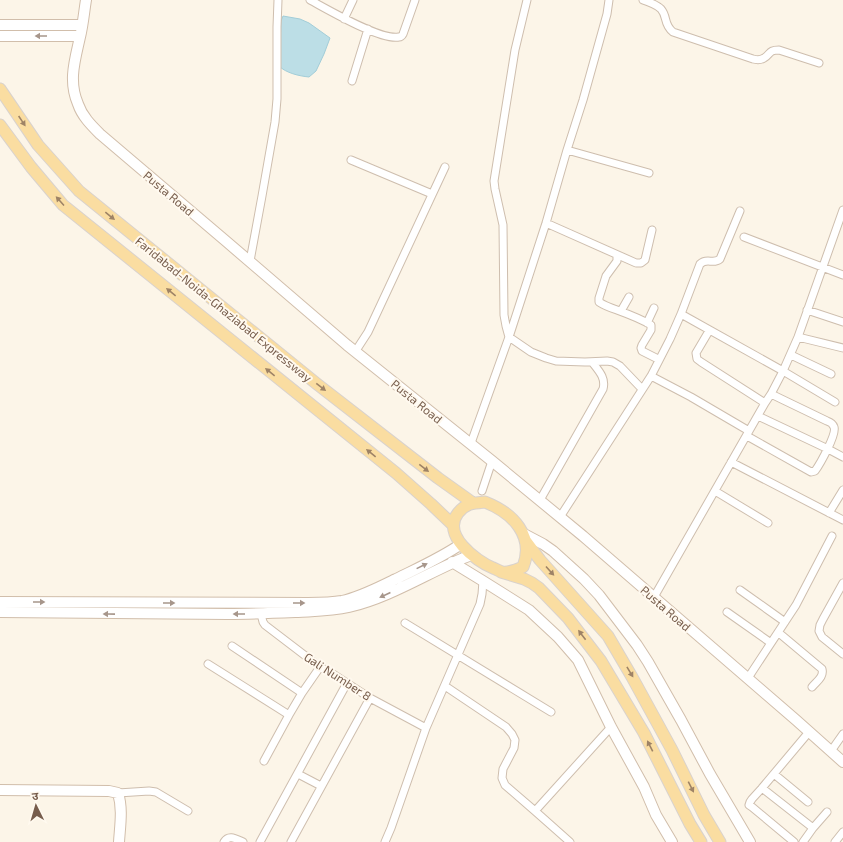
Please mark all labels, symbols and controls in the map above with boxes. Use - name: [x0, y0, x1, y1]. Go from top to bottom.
- one-way arrow: [34, 33, 47, 39]
- one-way arrow: [18, 116, 26, 126]
- street label: Pusta Road: [141, 168, 197, 218]
- one-way arrow: [55, 196, 64, 206]
- one-way arrow: [104, 211, 115, 220]
- street label: Faridabad-Noida-Ghaziabad Expressway: [133, 233, 315, 385]
- one-way arrow: [165, 288, 176, 297]
- one-way arrow: [264, 368, 275, 376]
- street label: Pusta Road: [389, 376, 445, 426]
- one-way arrow: [316, 383, 327, 392]
- one-way arrow: [366, 449, 377, 458]
- one-way arrow: [418, 463, 429, 472]
- one-way arrow: [416, 563, 427, 569]
- one-way arrow: [545, 565, 554, 576]
- street label: Pusta Road: [638, 583, 694, 633]
- one-way arrow: [380, 592, 391, 598]
- one-way arrow: [33, 599, 46, 605]
- one-way arrow: [163, 600, 176, 606]
- one-way arrow: [293, 600, 306, 606]
- one-way arrow: [102, 611, 115, 617]
- one-way arrow: [232, 611, 245, 617]
- one-way arrow: [577, 630, 586, 641]
- street label: Gali Number 8: [302, 649, 374, 703]
- one-way arrow: [626, 666, 633, 678]
- one-way arrow: [647, 740, 653, 751]
- one-way arrow: [687, 781, 694, 793]
- north arrow: [16, 786, 56, 826]
- text: उ: [31, 789, 39, 802]

